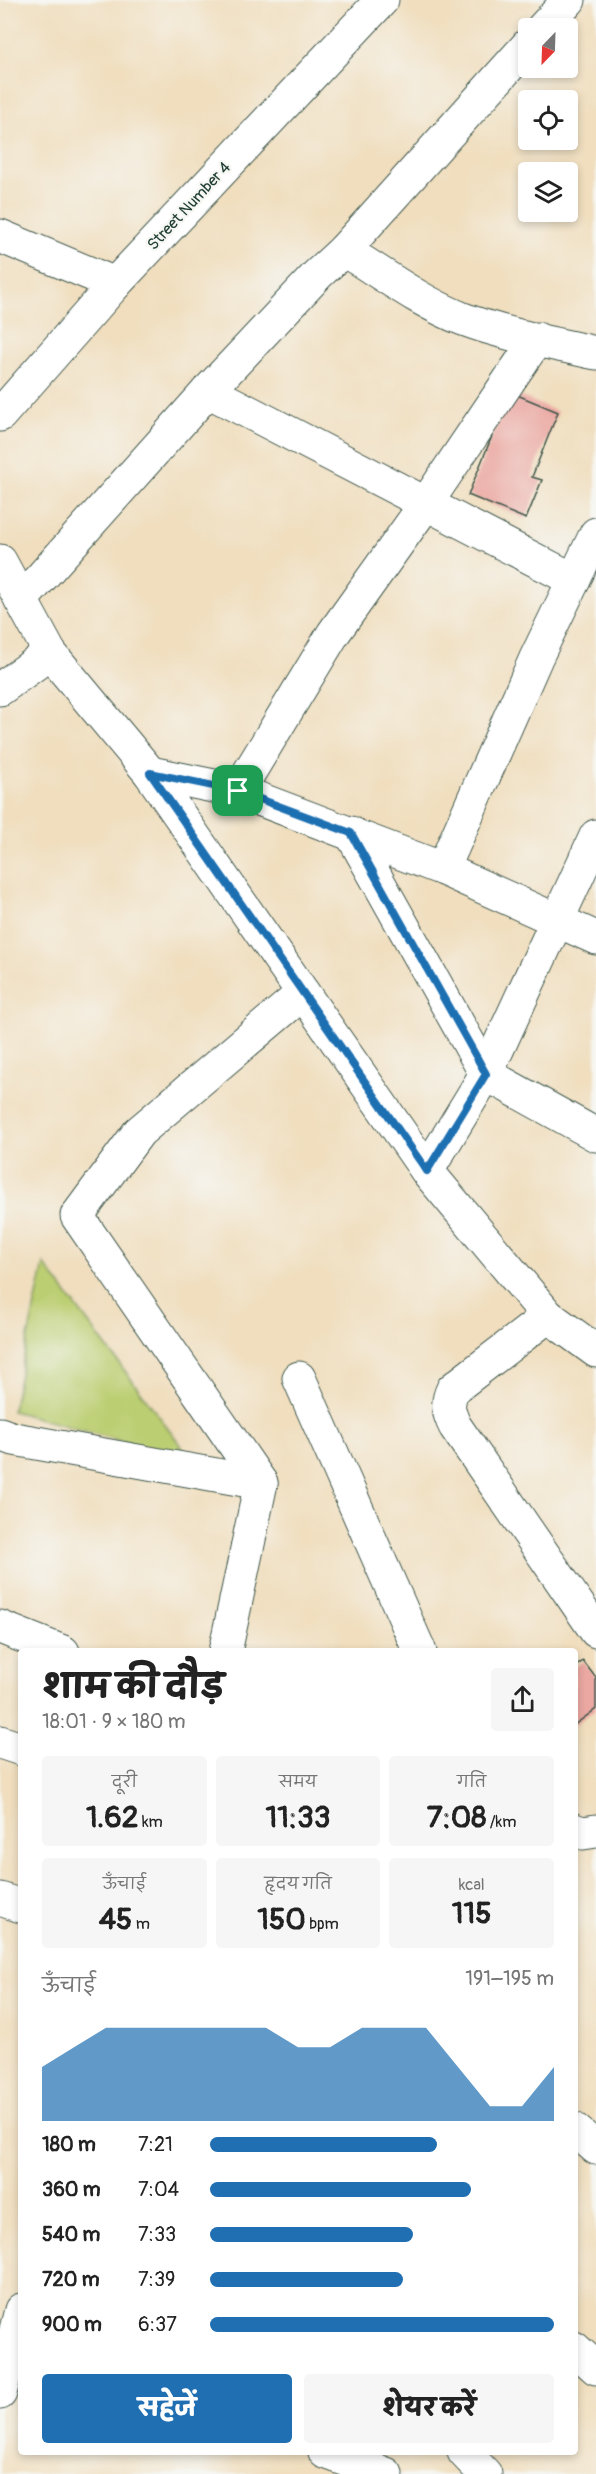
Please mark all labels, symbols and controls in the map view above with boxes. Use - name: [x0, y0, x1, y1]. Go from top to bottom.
- north arrow: [518, 18, 578, 78]
- map controls: [518, 18, 578, 222]
- button: locate: [518, 90, 578, 150]
- street label: Street Number 4: [143, 158, 235, 254]
- button: layers: [518, 162, 578, 222]
- pin: [212, 765, 263, 816]
- icon: arrive: [221, 774, 254, 807]
- text: शाम की दौड़: [42, 1666, 224, 1707]
- button: share: [491, 1668, 554, 1731]
- text: 18:01 · 9 × 180 m: [42, 1709, 186, 1734]
- text: दूरी: [112, 1772, 137, 1792]
- text: समय: [279, 1772, 317, 1792]
- text: गति: [457, 1772, 486, 1792]
- text: 1.62: [86, 1799, 138, 1836]
- text: 11:33: [266, 1799, 330, 1836]
- text: 7:08: [427, 1799, 486, 1836]
- text: km: [138, 1812, 163, 1832]
- text: /km: [486, 1812, 516, 1832]
- text: ऊँचाई: [103, 1874, 146, 1894]
- text: हृदय गति: [264, 1874, 332, 1894]
- text: kcal: [459, 1875, 485, 1895]
- text: 115: [452, 1895, 492, 1932]
- text: 45: [99, 1901, 132, 1938]
- text: 150: [257, 1901, 306, 1938]
- text: m: [132, 1914, 150, 1934]
- text: bpm: [306, 1914, 339, 1934]
- text: 191–195 m: [465, 1966, 554, 1991]
- text: ऊँचाई: [42, 1973, 96, 1998]
- text: 180 m: [42, 2132, 96, 2157]
- text: 7:21: [138, 2132, 173, 2157]
- text: 360 m: [42, 2177, 101, 2202]
- text: 7:04: [138, 2177, 179, 2202]
- text: 540 m: [42, 2222, 100, 2247]
- text: 7:33: [138, 2222, 176, 2247]
- text: 720 m: [42, 2267, 100, 2292]
- text: 7:39: [138, 2267, 175, 2292]
- text: 900 m: [42, 2312, 102, 2337]
- text: 6:37: [138, 2312, 177, 2337]
- button: सहेजें: [42, 2374, 292, 2443]
- button: शेयर करें: [304, 2374, 554, 2443]

